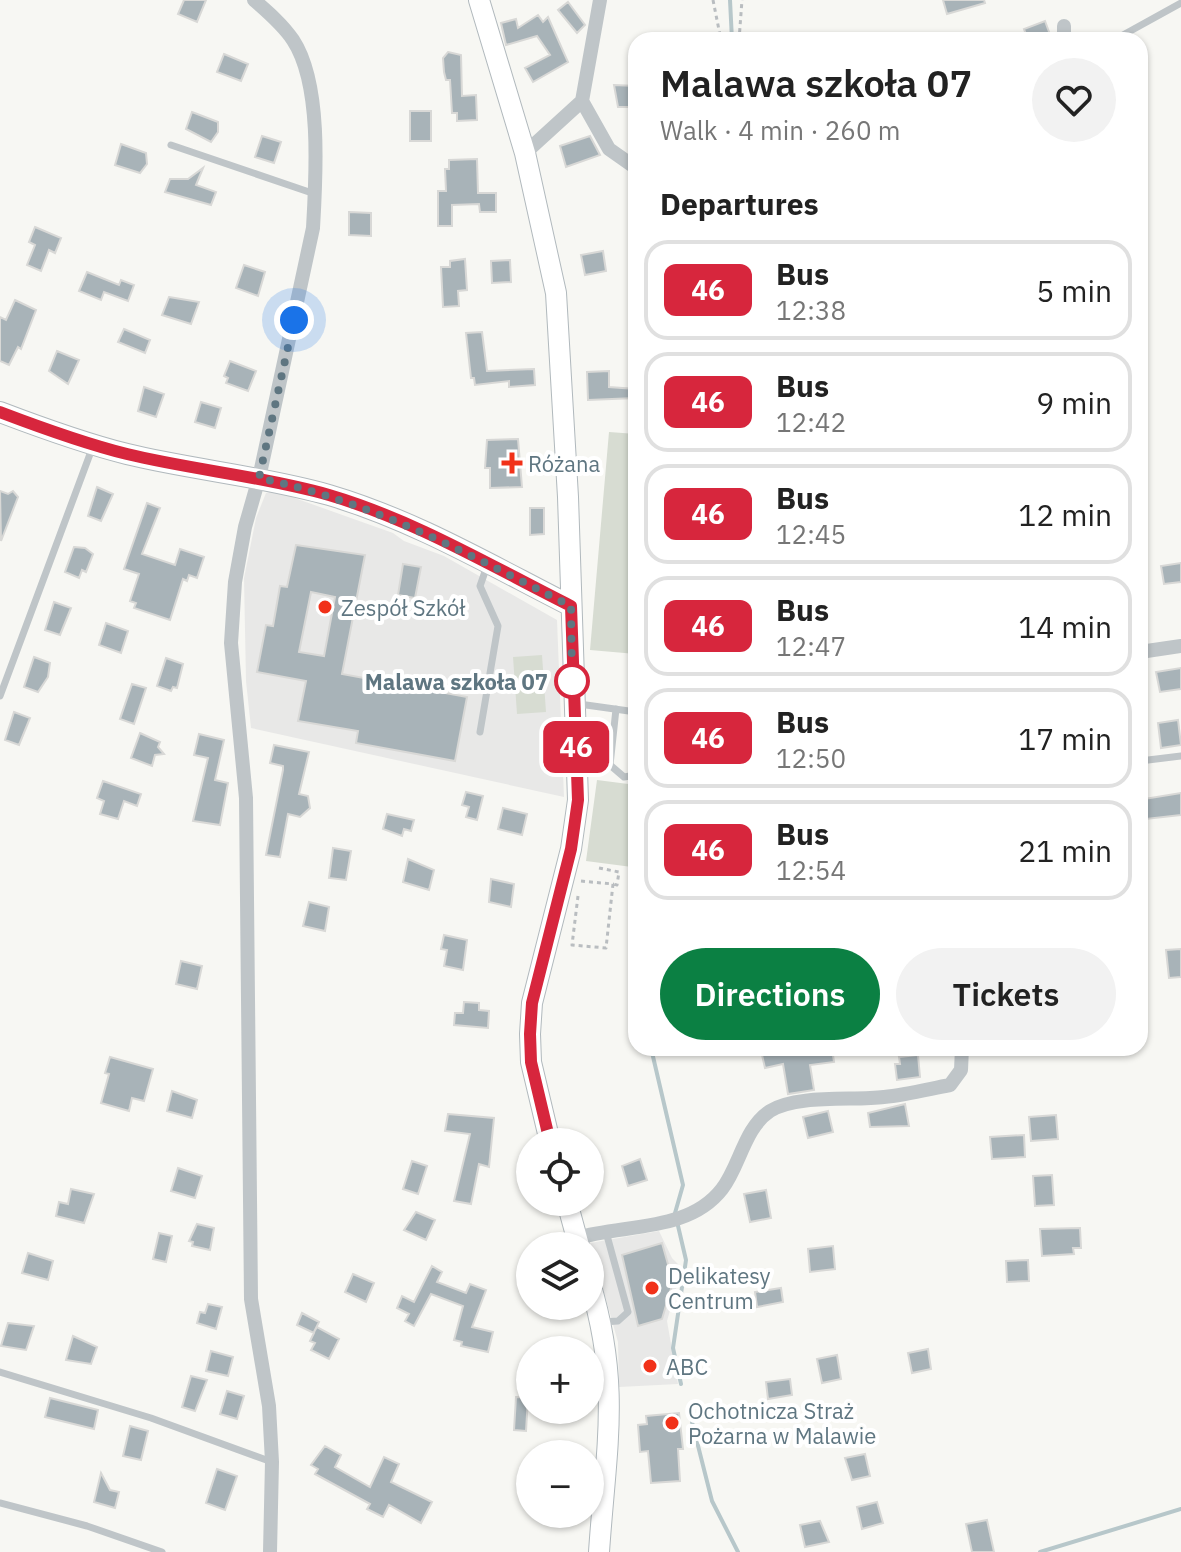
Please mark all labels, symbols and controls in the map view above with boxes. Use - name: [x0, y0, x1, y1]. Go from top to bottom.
- text: Malawa szkoła 07: [660, 58, 972, 107]
- button: heart: [1032, 58, 1116, 142]
- text: Walk · 4 min · 260 m: [660, 113, 900, 147]
- text: Departures: [660, 184, 819, 223]
- text: Bus: [776, 254, 829, 293]
- text: 46: [691, 271, 725, 308]
- text: 5 min: [1036, 271, 1112, 310]
- text: 12:38: [776, 293, 846, 327]
- your location: [274, 300, 314, 340]
- text: Bus: [776, 366, 829, 405]
- text: 46: [691, 383, 725, 420]
- text: 9 min: [1036, 383, 1112, 422]
- text: 12:42: [776, 405, 846, 439]
- place label: Różana: [528, 449, 600, 478]
- marker: Różana: [503, 454, 521, 472]
- text: Bus: [776, 478, 829, 517]
- text: 46: [691, 495, 725, 532]
- text: 12 min: [1018, 495, 1112, 534]
- text: 12:45: [776, 517, 846, 551]
- text: Bus: [776, 590, 829, 629]
- place label: Zespół Szkół: [341, 593, 465, 622]
- marker: Zespół Szkół: [316, 598, 334, 616]
- text: 46: [691, 607, 725, 644]
- text: 14 min: [1018, 607, 1112, 646]
- text: 12:47: [776, 629, 846, 663]
- marker: Malawa szkoła 07: [555, 664, 589, 698]
- place label: Malawa szkoła 07: [365, 667, 548, 696]
- text: Bus: [776, 702, 829, 741]
- text: 46: [691, 719, 725, 756]
- text: 17 min: [1018, 719, 1112, 758]
- line badge: 46: [540, 721, 612, 773]
- text: 46: [559, 728, 593, 765]
- text: 12:50: [776, 741, 846, 775]
- text: Bus: [776, 814, 829, 853]
- text: 46: [691, 831, 725, 868]
- text: 21 min: [1018, 831, 1112, 870]
- text: 12:54: [776, 853, 846, 887]
- button: Directions: [660, 948, 880, 1040]
- button: Tickets: [896, 948, 1116, 1040]
- map controls: [516, 1128, 604, 1528]
- button: locate: [516, 1128, 604, 1216]
- button: layers: [516, 1232, 604, 1320]
- place label: Delikatesy Centrum: [668, 1261, 771, 1315]
- marker: Delikatesy Centrum: [643, 1279, 661, 1297]
- button: +: [516, 1336, 604, 1424]
- place label: ABC: [666, 1352, 708, 1381]
- marker: ABC: [641, 1357, 659, 1375]
- place label: Ochotnicza Straż Pożarna w Malawie: [688, 1396, 876, 1450]
- marker: Ochotnicza Straż Pożarna w Malawie: [663, 1414, 681, 1432]
- button: −: [516, 1440, 604, 1528]

